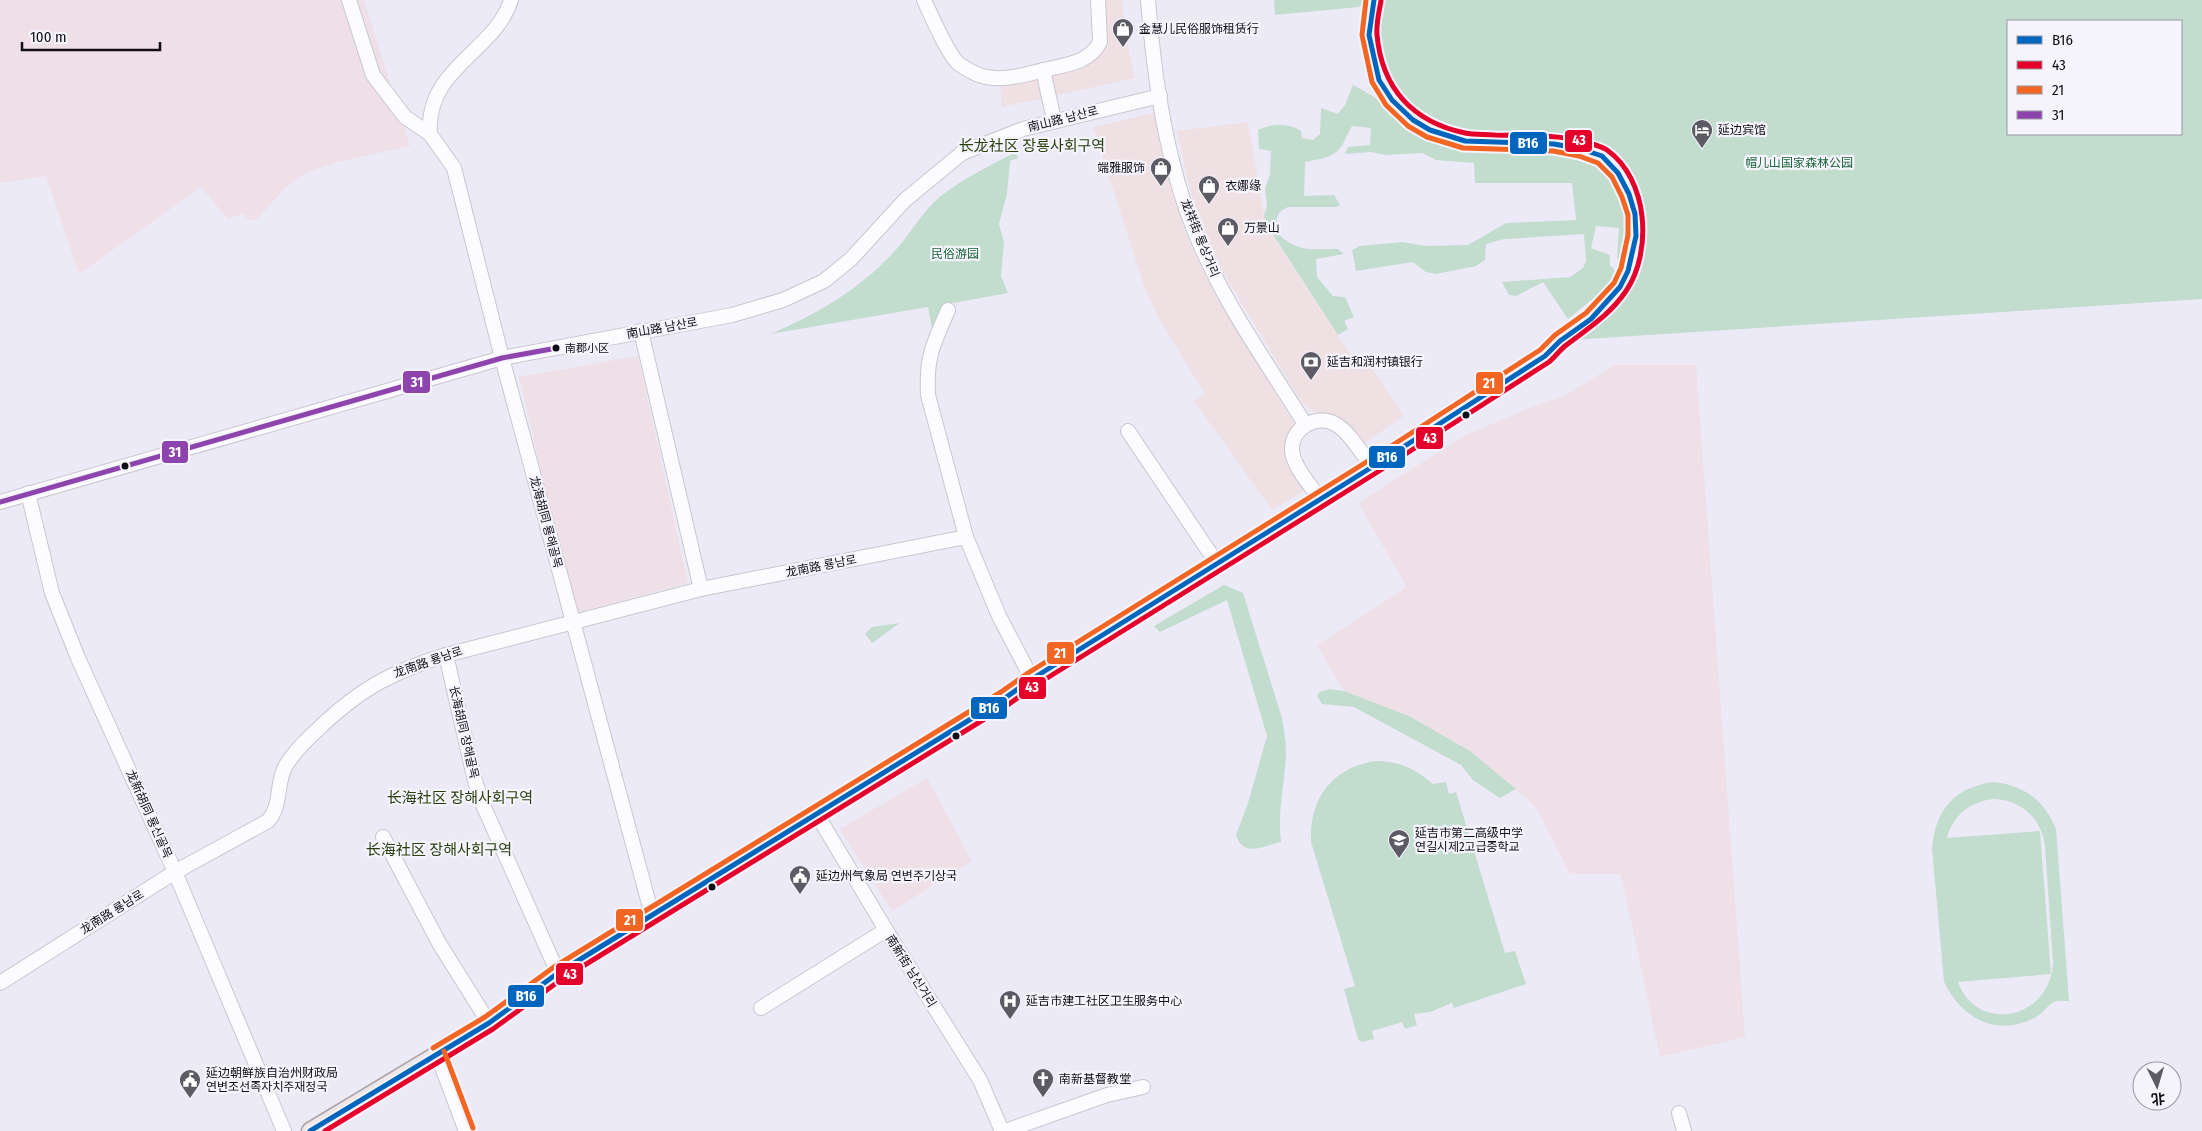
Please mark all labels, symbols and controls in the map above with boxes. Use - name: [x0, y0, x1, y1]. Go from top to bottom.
- shop icon: 金慧儿民俗服饰租赁行: [1111, 17, 1135, 48]
- scale bar: [22, 20, 160, 52]
- legend: [2007, 20, 2182, 135]
- place label: 金慧儿民俗服饰租赁行: [1139, 22, 1259, 36]
- text: 100 m: [30, 28, 67, 46]
- text: B16: [2052, 31, 2073, 49]
- text: 43: [2052, 56, 2066, 74]
- text: 21: [2052, 81, 2064, 99]
- street label: 南山路 남산로: [1026, 104, 1100, 134]
- text: 31: [2052, 106, 2064, 124]
- hotel icon: 延边宾馆: [1690, 118, 1714, 149]
- place label: 延边宾馆: [1718, 123, 1766, 137]
- line badge: 43: [1564, 129, 1593, 153]
- line badge: B16: [1509, 131, 1548, 155]
- text: 43: [1572, 132, 1586, 149]
- text: B16: [1518, 135, 1538, 152]
- district label: 长龙社区 장룡사회구역: [959, 137, 1105, 155]
- shop icon: 端雅服饰: [1149, 156, 1173, 187]
- park label: 帽儿山国家森林公园: [1745, 156, 1853, 170]
- place label: 端雅服饰: [1097, 161, 1145, 175]
- shop icon: 衣娜缘: [1197, 174, 1221, 205]
- place label: 衣娜缘: [1225, 179, 1261, 193]
- street label: 龙祥街 룡상거리: [1178, 197, 1222, 279]
- shop icon: 万景山: [1216, 216, 1240, 247]
- place label: 万景山: [1244, 221, 1280, 235]
- park label: 民俗游园: [931, 247, 979, 261]
- street label: 南山路 남산로: [625, 315, 699, 341]
- place label: 南郡小区: [565, 342, 609, 355]
- marker: 南郡小区: [551, 343, 561, 353]
- bank icon: 延吉和润村镇银行: [1299, 350, 1323, 381]
- place label: 延吉和润村镇银行: [1327, 355, 1423, 369]
- line badge: 31: [402, 370, 431, 394]
- line badge: 21: [1475, 371, 1504, 395]
- text: 31: [410, 374, 423, 391]
- text: 21: [1482, 375, 1495, 392]
- unlabelled marker: [1461, 410, 1471, 420]
- line badge: 43: [1415, 426, 1444, 450]
- text: 43: [1423, 430, 1437, 447]
- line badge: 31: [161, 440, 189, 464]
- text: 31: [168, 444, 181, 461]
- line badge: B16: [1368, 445, 1406, 469]
- text: B16: [1377, 449, 1397, 466]
- unlabelled marker: [120, 461, 130, 471]
- street label: 龙海胡同 룡해골목: [527, 474, 565, 570]
- street label: 龙南路 룡남로: [784, 552, 858, 580]
- line badge: 21: [1046, 641, 1075, 665]
- street label: 龙南路 룡남로: [392, 644, 464, 680]
- text: 21: [1053, 645, 1066, 662]
- line badge: 43: [1018, 676, 1047, 700]
- text: 43: [1025, 679, 1039, 696]
- street label: 长海胡同 장해골목: [446, 684, 482, 780]
- line badge: B16: [970, 696, 1008, 720]
- text: B16: [979, 700, 999, 717]
- unlabelled marker: [951, 731, 961, 741]
- street label: 龙新胡同 룡신골목: [123, 768, 175, 860]
- district label: 长海社区 장해사회구역: [387, 789, 533, 807]
- place label: 延吉市第二高级中学 연길시제2고급중학교: [1415, 826, 1523, 854]
- school or university icon: 延吉市第二高级中学 연길시제2고급중학교: [1387, 828, 1411, 859]
- district label: 长海社区 장해사회구역: [366, 841, 512, 859]
- public building icon: 延边州气象局 연변주기상국: [788, 864, 812, 895]
- place label: 延边州气象局 연변주기상국: [816, 869, 957, 883]
- unlabelled marker: [707, 882, 717, 892]
- street label: 龙南路 룡남로: [78, 887, 146, 937]
- line badge: 21: [615, 908, 644, 932]
- text: 21: [623, 912, 636, 929]
- street label: 南新街 남신거리: [883, 932, 939, 1010]
- line badge: 43: [555, 962, 584, 986]
- text: 43: [563, 966, 577, 983]
- line badge: B16: [507, 984, 545, 1008]
- text: B16: [516, 988, 536, 1005]
- hospital icon: 延吉市建工社区卫生服务中心: [998, 989, 1022, 1020]
- place label: 延吉市建工社区卫生服务中心: [1026, 994, 1182, 1008]
- north arrow: [2132, 1061, 2182, 1111]
- place label: 延边朝鲜族自治州财政局 연변조선족자치주재정국: [206, 1066, 338, 1094]
- church icon: 南新基督教堂: [1031, 1067, 1055, 1098]
- public building icon: 延边朝鲜族自治州财政局 연변조선족자치주재정국: [178, 1068, 202, 1099]
- place label: 南新基督教堂: [1059, 1072, 1131, 1086]
- text: 北: [2150, 1089, 2166, 1108]

